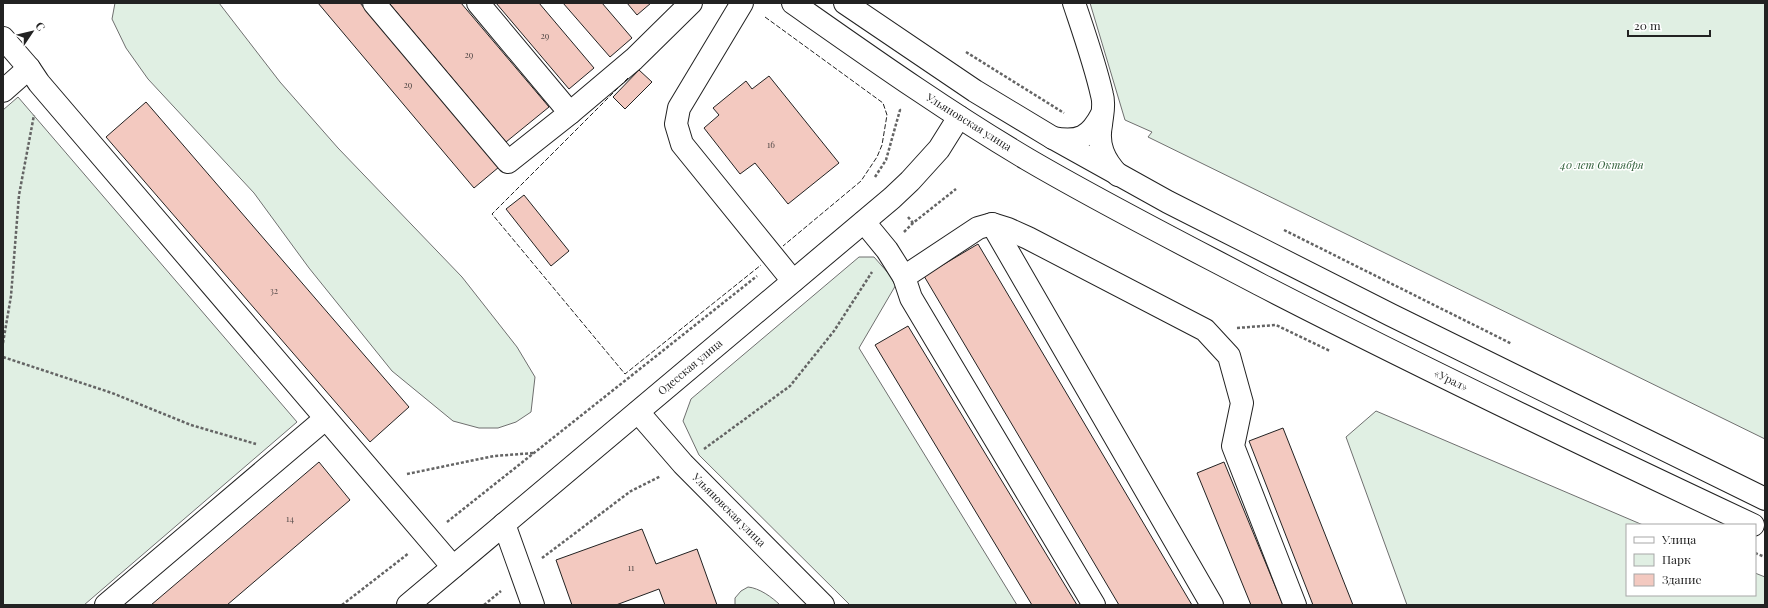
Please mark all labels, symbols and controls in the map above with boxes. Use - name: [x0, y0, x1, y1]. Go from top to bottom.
- north arrow: [12, 12, 52, 52]
- scale bar: [1628, 12, 1710, 38]
- text: 20 m: [1634, 17, 1661, 33]
- text: С: [32, 18, 49, 34]
- house number: 29: [541, 29, 550, 41]
- house number: 29: [465, 48, 474, 60]
- house number: 29: [404, 78, 413, 90]
- street label: Ульяновская улица: [923, 89, 1015, 154]
- house number: 16: [767, 138, 775, 150]
- park label: 40 лет Октября: [1559, 157, 1644, 172]
- house number: 32: [270, 284, 278, 296]
- street label: Одесская улица: [654, 335, 726, 398]
- street label: «Урал»: [1432, 365, 1471, 394]
- street label: Ульяновская улица: [689, 469, 770, 550]
- house number: 14: [286, 512, 294, 524]
- legend: [1626, 524, 1756, 596]
- text: Улица: [1661, 531, 1696, 547]
- text: Парк: [1662, 551, 1691, 567]
- house number: 11: [628, 561, 635, 573]
- text: Здание: [1662, 571, 1702, 587]

